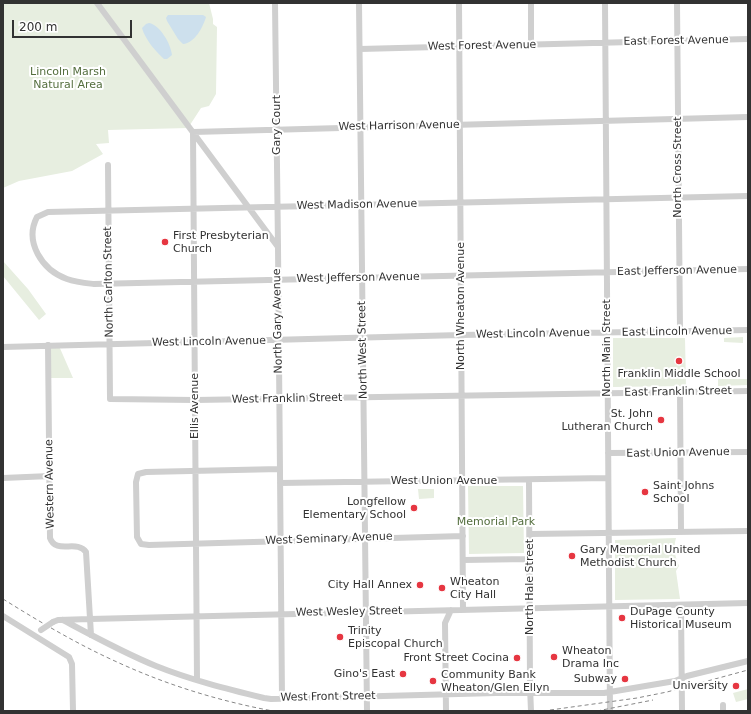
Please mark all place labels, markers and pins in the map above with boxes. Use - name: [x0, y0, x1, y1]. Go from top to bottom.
- place label: First Presbyterian Church: [173, 229, 269, 255]
- marker: First Presbyterian Church: [160, 237, 170, 247]
- marker: Franklin Middle School: [674, 356, 684, 366]
- place label: Franklin Middle School: [617, 367, 741, 381]
- place label: St. John Lutheran Church: [561, 407, 653, 433]
- marker: St. John Lutheran Church: [656, 415, 666, 425]
- place label: Saint Johns School: [653, 479, 714, 505]
- marker: Saint Johns School: [640, 487, 650, 497]
- place label: Longfellow Elementary School: [303, 495, 406, 521]
- marker: Longfellow Elementary School: [409, 503, 419, 513]
- place label: Gary Memorial United Methodist Church: [580, 543, 701, 569]
- marker: Gary Memorial United Methodist Church: [567, 551, 577, 561]
- place label: Wheaton City Hall: [450, 575, 499, 601]
- place label: City Hall Annex: [328, 578, 412, 592]
- marker: City Hall Annex: [415, 580, 425, 590]
- marker: Wheaton City Hall: [437, 583, 447, 593]
- place label: DuPage County Historical Museum: [630, 605, 732, 631]
- marker: DuPage County Historical Museum: [617, 613, 627, 623]
- place label: Trinity Episcopal Church: [348, 624, 443, 650]
- marker: Trinity Episcopal Church: [335, 632, 345, 642]
- place label: Wheaton Drama Inc: [562, 644, 619, 670]
- place label: Front Street Cocina: [404, 651, 509, 665]
- marker: Wheaton Drama Inc: [549, 652, 559, 662]
- marker: Front Street Cocina: [512, 653, 522, 663]
- place label: Gino's East: [334, 667, 395, 681]
- place label: Community Bank Wheaton/Glen Ellyn: [441, 668, 549, 694]
- marker: Gino's East: [398, 669, 408, 679]
- place label: Subway: [574, 672, 617, 686]
- marker: Subway: [620, 674, 630, 684]
- marker: Community Bank Wheaton/Glen Ellyn: [428, 676, 438, 686]
- place label: University: [673, 679, 728, 693]
- marker: University: [731, 681, 741, 691]

